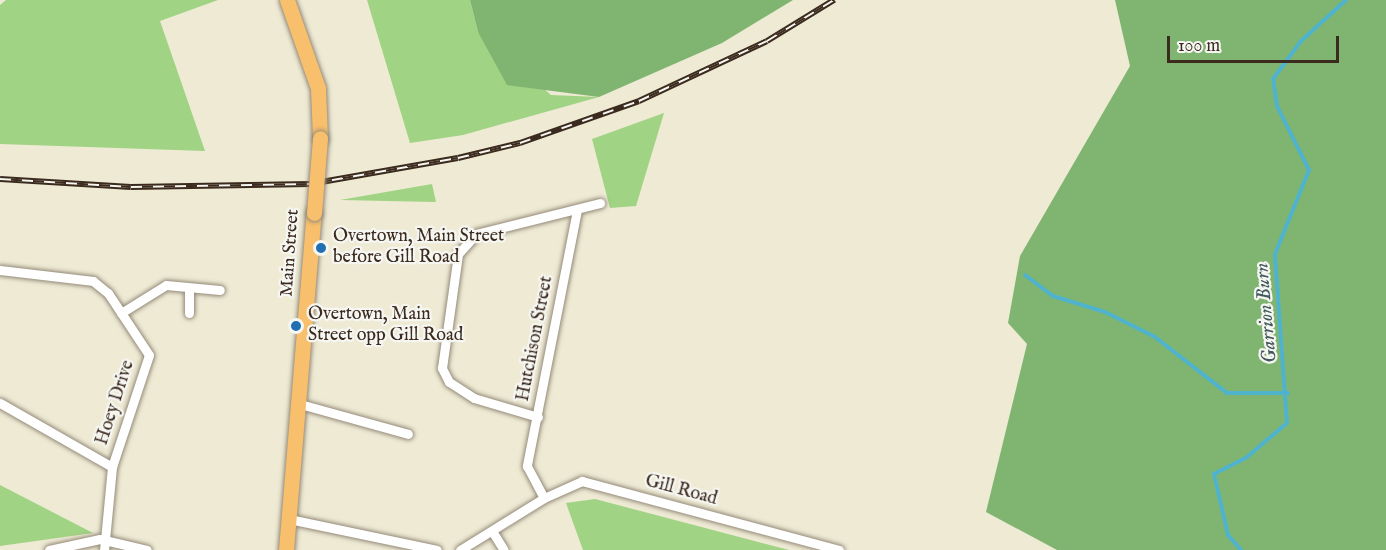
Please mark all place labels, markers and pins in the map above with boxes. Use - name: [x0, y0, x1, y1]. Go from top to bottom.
- place label: Overtown, Main Street before Gill Road: [333, 227, 504, 270]
- marker: Overtown, Main Street before Gill Road: [314, 241, 328, 255]
- place label: Overtown, Main Street opp Gill Road: [308, 305, 463, 348]
- marker: Overtown, Main Street opp Gill Road: [289, 319, 303, 333]

